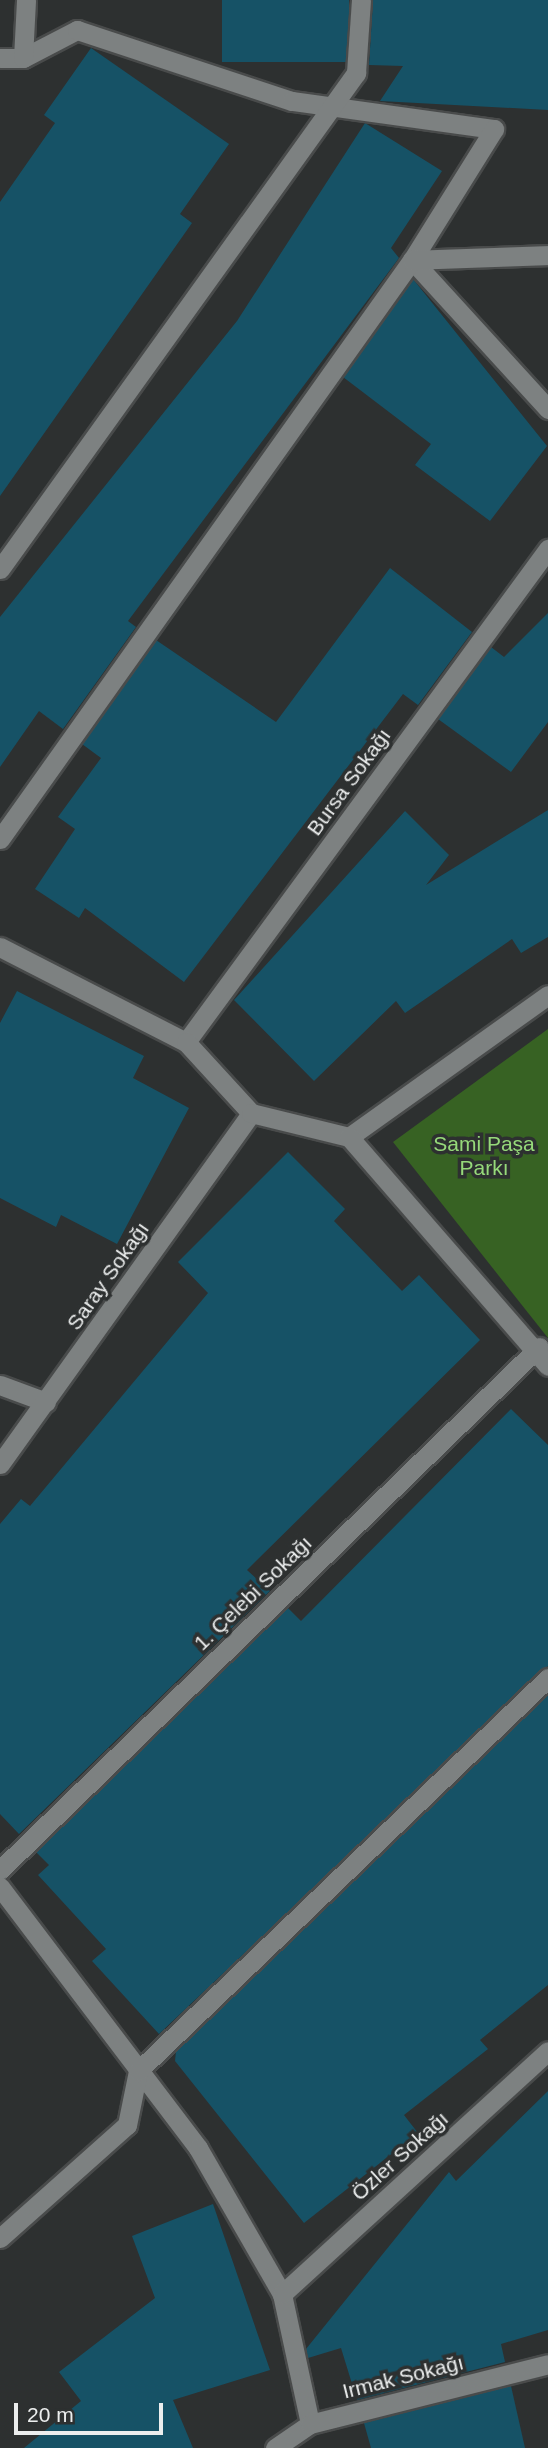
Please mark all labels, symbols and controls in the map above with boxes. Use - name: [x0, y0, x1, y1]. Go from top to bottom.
- street label: Bursa Sokağı: [302, 724, 396, 840]
- park label: Sami Paşa Parkı: [433, 1131, 535, 1181]
- street label: Saray Sokağı: [62, 1217, 154, 1335]
- street label: 1. Çelebi Sokağı: [189, 1530, 317, 1656]
- street label: Özler Sokağı: [346, 2106, 454, 2206]
- street label: Irmak Sokağı: [340, 2350, 466, 2404]
- scale bar: [18, 2388, 166, 2432]
- text: 20 m: [27, 2403, 74, 2426]

